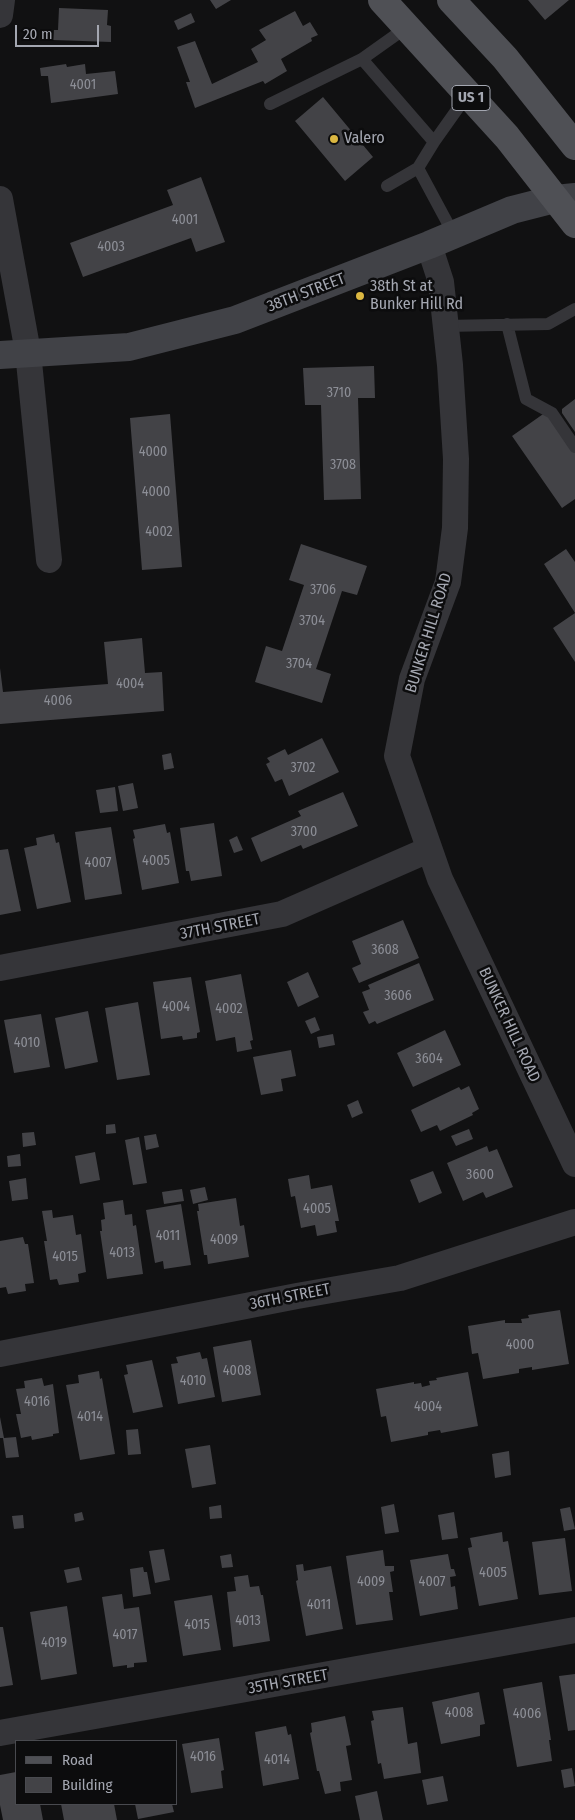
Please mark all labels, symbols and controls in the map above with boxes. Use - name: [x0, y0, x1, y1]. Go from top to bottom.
- scale bar: [18, 15, 101, 47]
- text: 20 m: [23, 25, 53, 43]
- house number: 4001: [70, 77, 96, 93]
- road number: US 1: [452, 86, 490, 110]
- place label: Valero: [344, 129, 385, 149]
- marker: Valero: [328, 133, 340, 145]
- house number: 4001: [172, 212, 198, 228]
- house number: 4003: [97, 239, 125, 255]
- street label: 38TH STREET: [264, 269, 348, 317]
- place label: 38th St at Bunker Hill Rd: [370, 277, 463, 315]
- marker: 38th St at Bunker Hill Rd: [354, 290, 366, 302]
- house number: 3710: [327, 385, 351, 401]
- house number: 4000: [139, 444, 167, 460]
- house number: 3708: [330, 457, 356, 473]
- house number: 4000: [142, 484, 170, 500]
- house number: 4002: [145, 524, 173, 540]
- street label: BUNKER HILL ROAD: [402, 571, 456, 695]
- house number: 3706: [310, 582, 336, 598]
- house number: 3704: [299, 613, 325, 629]
- house number: 3704: [286, 656, 312, 672]
- house number: 4004: [116, 676, 144, 692]
- house number: 4006: [44, 693, 72, 709]
- house number: 3702: [290, 760, 316, 776]
- house number: 3700: [291, 824, 317, 840]
- house number: 4005: [142, 853, 170, 869]
- house number: 4007: [85, 855, 111, 871]
- street label: 37TH STREET: [179, 910, 261, 944]
- house number: 3608: [371, 942, 399, 958]
- street label: BUNKER HILL ROAD: [474, 965, 544, 1085]
- house number: 3606: [384, 988, 412, 1004]
- house number: 4004: [162, 999, 190, 1015]
- house number: 4002: [215, 1001, 243, 1017]
- house number: 4010: [14, 1035, 40, 1051]
- house number: 3604: [415, 1051, 443, 1067]
- house number: 3600: [466, 1167, 494, 1183]
- house number: 4005: [303, 1201, 331, 1217]
- house number: 4011: [156, 1228, 180, 1244]
- house number: 4009: [210, 1232, 238, 1248]
- house number: 4013: [109, 1245, 135, 1261]
- house number: 4015: [52, 1249, 78, 1265]
- street label: 36TH STREET: [248, 1280, 332, 1314]
- house number: 4000: [506, 1337, 534, 1353]
- house number: 4008: [223, 1363, 251, 1379]
- house number: 4010: [180, 1373, 206, 1389]
- house number: 4016: [24, 1394, 50, 1410]
- house number: 4004: [414, 1399, 442, 1415]
- house number: 4014: [77, 1409, 103, 1425]
- house number: 4005: [479, 1565, 507, 1581]
- house number: 4009: [357, 1574, 385, 1590]
- house number: 4007: [419, 1574, 445, 1590]
- house number: 4011: [307, 1597, 331, 1613]
- house number: 4013: [235, 1613, 261, 1629]
- house number: 4015: [184, 1617, 210, 1633]
- house number: 4017: [113, 1627, 137, 1643]
- house number: 4019: [41, 1635, 67, 1651]
- street label: 35TH STREET: [246, 1666, 330, 1698]
- house number: 4008: [445, 1705, 473, 1721]
- house number: 4006: [513, 1706, 541, 1722]
- legend: [15, 1740, 178, 1805]
- house number: 4016: [190, 1749, 216, 1765]
- text: Road: [62, 1751, 93, 1769]
- house number: 4014: [264, 1752, 290, 1768]
- text: Building: [62, 1776, 113, 1794]

